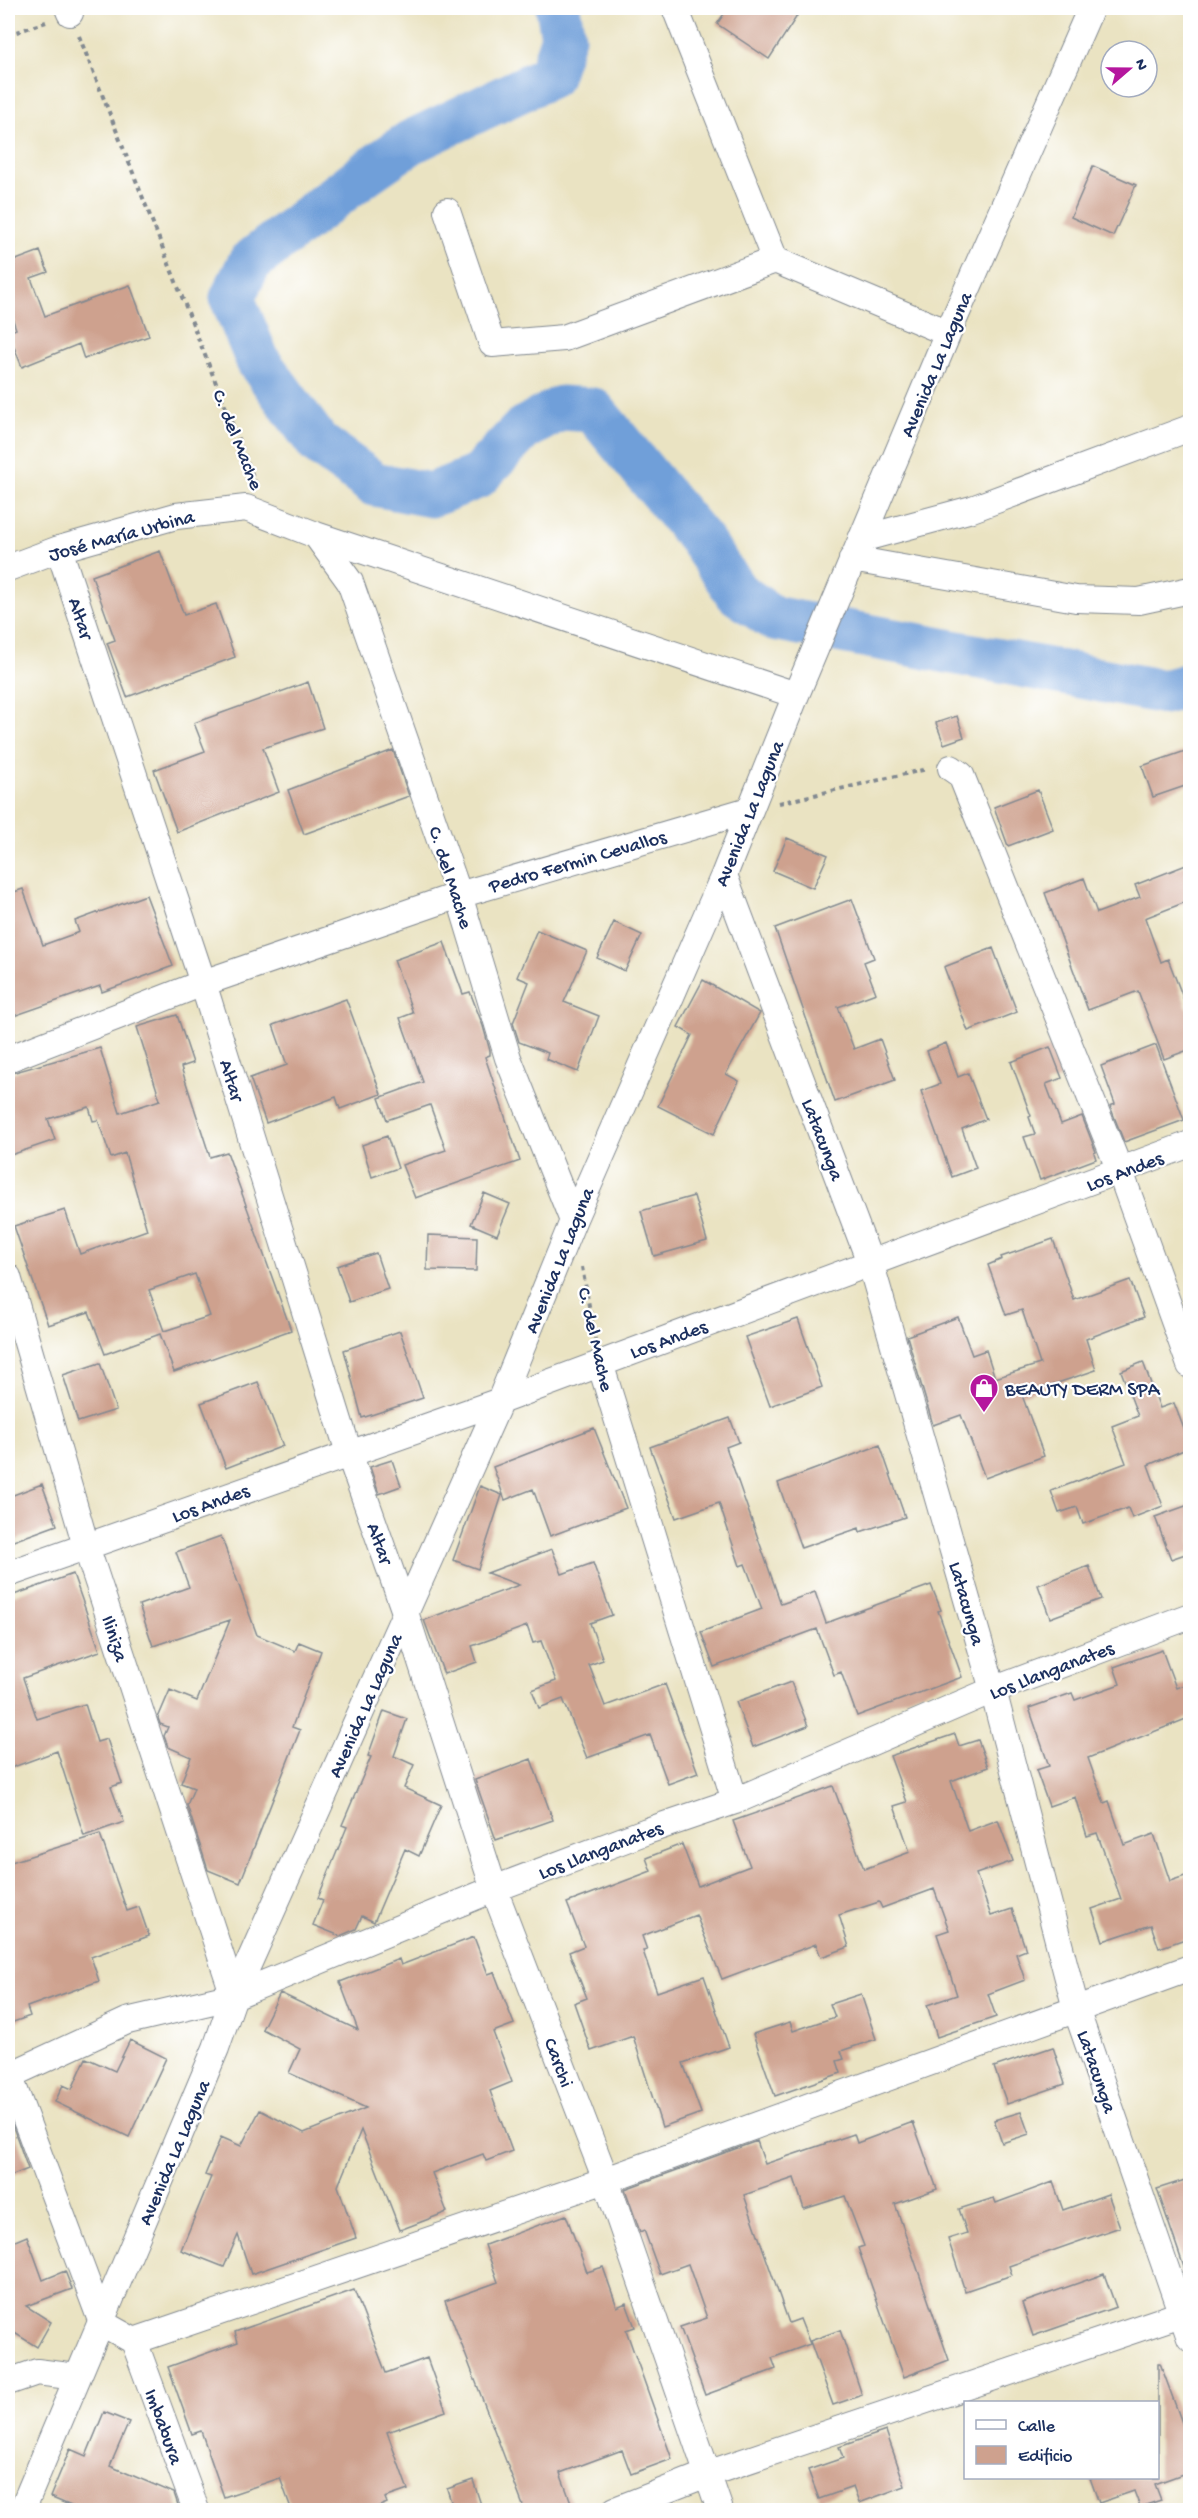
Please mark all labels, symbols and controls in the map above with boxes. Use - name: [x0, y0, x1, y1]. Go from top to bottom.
- north arrow: [1099, 39, 1159, 99]
- text: N: [1129, 57, 1151, 74]
- street label: Avenida La Laguna: [897, 289, 979, 441]
- street label: C. del Mache: [205, 387, 267, 494]
- street label: José María Urbina: [47, 507, 198, 568]
- street label: Altar: [61, 595, 97, 645]
- street label: Avenida La Laguna: [711, 737, 791, 891]
- street label: C. del Mache: [421, 824, 476, 933]
- street label: Pedro Fermin Cevallos: [486, 827, 670, 900]
- street label: Altar: [212, 1057, 247, 1107]
- street label: Latacunga: [795, 1096, 847, 1185]
- street label: Los Andes: [1084, 1148, 1168, 1198]
- street label: Avenida La Laguna: [521, 1184, 601, 1338]
- street label: C. del Mache: [570, 1286, 617, 1395]
- street label: Los Andes: [627, 1316, 712, 1366]
- shop icon: BEAUTY DERM SPA: [968, 1372, 1000, 1414]
- place label: BEAUTY DERM SPA: [1004, 1380, 1161, 1403]
- street label: Los Andes: [169, 1480, 254, 1530]
- street label: Altar: [360, 1520, 396, 1570]
- street label: Latacunga: [942, 1560, 988, 1649]
- street label: Iliniza: [94, 1613, 131, 1666]
- street label: Avenida La Laguna: [325, 1630, 410, 1782]
- street label: Los Llanganates: [987, 1638, 1118, 1706]
- street label: Los Llanganates: [536, 1818, 667, 1886]
- street label: Latacunga: [1070, 2028, 1120, 2117]
- street label: Carchi: [537, 2035, 577, 2091]
- street label: Avenida La Laguna: [135, 2077, 217, 2229]
- street label: Imbabura: [137, 2386, 186, 2469]
- legend: [964, 2401, 1159, 2479]
- text: Calle: [1018, 2417, 1056, 2438]
- text: Edificio: [1018, 2447, 1072, 2468]

